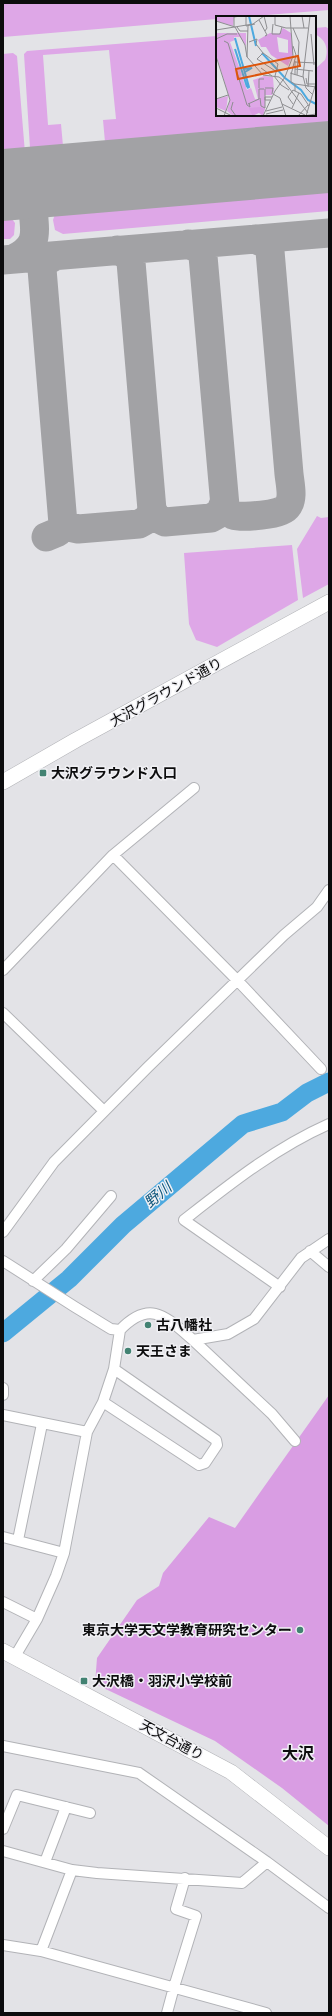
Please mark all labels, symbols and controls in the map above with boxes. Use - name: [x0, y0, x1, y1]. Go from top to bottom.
- inset map: [216, 16, 316, 116]
- street label: 大沢グラウンド通り: [107, 654, 225, 730]
- place label: 大沢グラウンド入口: [51, 764, 177, 782]
- marker: 大沢グラウンド入口: [38, 768, 48, 778]
- water label: 野川: [140, 1176, 177, 1212]
- place label: 古八幡社: [156, 1316, 212, 1334]
- marker: 古八幡社: [143, 1320, 153, 1330]
- place label: 天王さま: [136, 1342, 192, 1360]
- marker: 天王さま: [123, 1346, 133, 1356]
- place label: 東京大学天文学教育研究センター: [82, 1621, 292, 1639]
- marker: 東京大学天文学教育研究センター: [295, 1625, 305, 1635]
- place label: 大沢橋・羽沢小学校前: [92, 1672, 232, 1690]
- marker: 大沢橋・羽沢小学校前: [79, 1676, 89, 1686]
- street label: 天文台通り: [137, 1716, 207, 1764]
- district label: 大沢: [282, 1743, 314, 1763]

